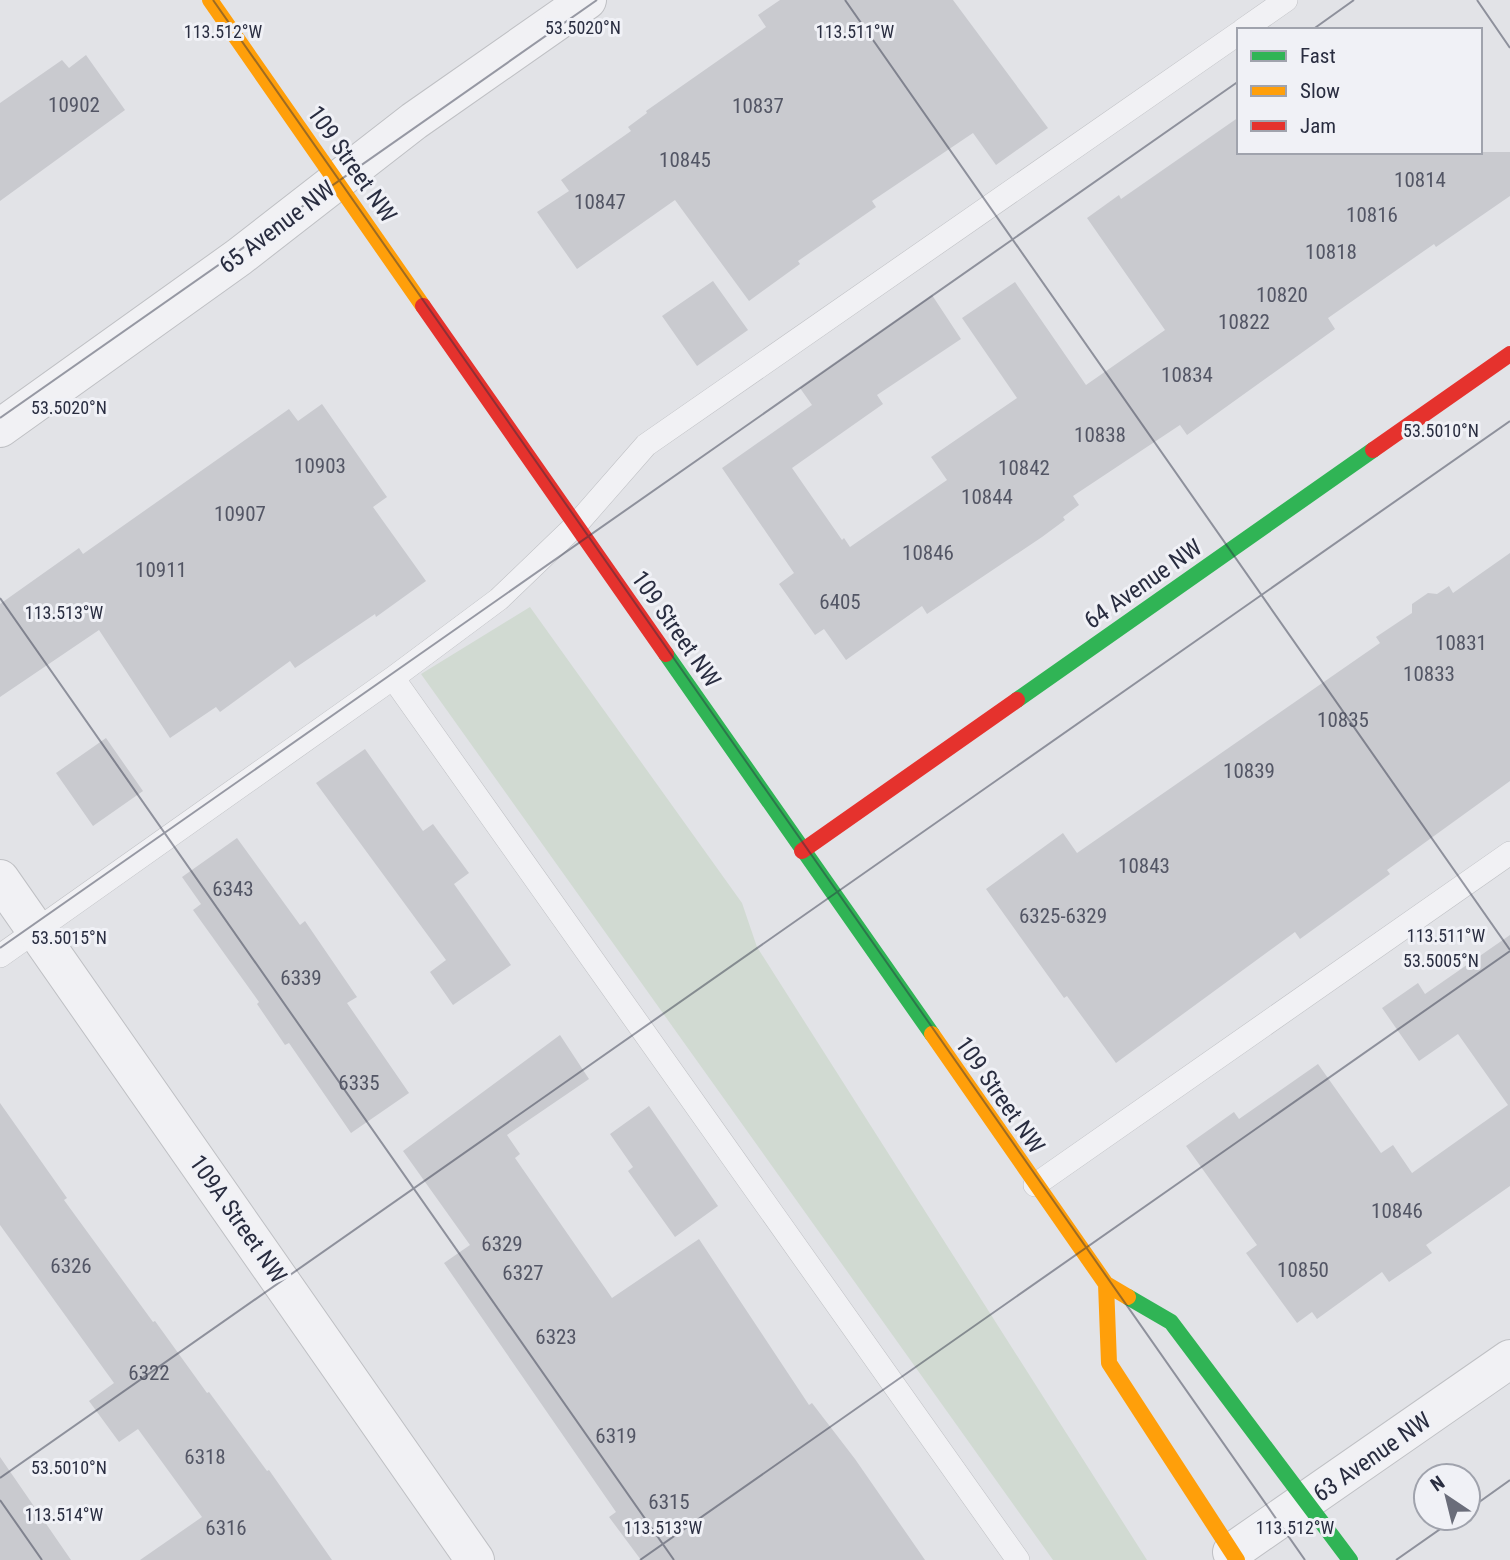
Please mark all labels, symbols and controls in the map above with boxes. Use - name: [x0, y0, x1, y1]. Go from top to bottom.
- text: 53.5020°N: [545, 17, 621, 38]
- text: 113.512°W: [184, 21, 263, 42]
- text: 113.511°W: [816, 21, 895, 42]
- legend: [1237, 28, 1482, 154]
- text: Fast: [1300, 44, 1336, 68]
- text: Slow: [1300, 79, 1340, 103]
- house number: 10902: [48, 93, 100, 117]
- house number: 10837: [732, 94, 784, 118]
- street label: 109 Street NW: [302, 100, 402, 228]
- text: Jam: [1300, 114, 1336, 138]
- house number: 10845: [659, 148, 711, 172]
- house number: 10814: [1394, 168, 1446, 192]
- street label: 65 Avenue NW: [214, 175, 340, 279]
- house number: 10847: [574, 190, 626, 214]
- house number: 10816: [1346, 203, 1398, 227]
- house number: 10818: [1305, 240, 1357, 264]
- house number: 10820: [1256, 283, 1308, 307]
- house number: 10822: [1218, 310, 1270, 334]
- house number: 10834: [1161, 363, 1213, 387]
- text: 53.5020°N: [31, 397, 107, 418]
- text: 53.5010°N: [1403, 420, 1479, 441]
- house number: 10838: [1074, 423, 1126, 447]
- house number: 10903: [294, 454, 346, 478]
- house number: 10842: [998, 456, 1050, 480]
- house number: 10844: [961, 485, 1013, 509]
- house number: 10907: [214, 502, 266, 526]
- street label: 64 Avenue NW: [1079, 533, 1207, 635]
- house number: 10846: [902, 541, 954, 565]
- house number: 10911: [135, 558, 187, 582]
- street label: 109 Street NW: [626, 565, 726, 693]
- house number: 6405: [819, 590, 861, 614]
- text: 113.513°W: [25, 602, 104, 623]
- house number: 10831: [1435, 631, 1487, 655]
- house number: 10833: [1403, 662, 1455, 686]
- house number: 10835: [1317, 708, 1369, 732]
- house number: 10839: [1223, 759, 1275, 783]
- house number: 10843: [1118, 854, 1170, 878]
- house number: 6343: [212, 877, 254, 901]
- house number: 6325-6329: [1019, 904, 1107, 928]
- text: 113.511°W: [1407, 925, 1486, 946]
- text: 53.5015°N: [31, 927, 107, 948]
- text: 53.5005°N: [1403, 950, 1479, 971]
- house number: 6339: [280, 966, 322, 990]
- street label: 109 Street NW: [950, 1031, 1050, 1159]
- house number: 6335: [338, 1071, 380, 1095]
- street label: 109A Street NW: [184, 1150, 292, 1288]
- house number: 10846: [1371, 1199, 1423, 1223]
- house number: 6329: [481, 1232, 523, 1256]
- house number: 6326: [50, 1254, 92, 1278]
- house number: 10850: [1277, 1258, 1329, 1282]
- house number: 6327: [502, 1261, 544, 1285]
- house number: 6323: [535, 1325, 577, 1349]
- house number: 6322: [128, 1361, 170, 1385]
- street label: 63 Avenue NW: [1308, 1406, 1436, 1508]
- house number: 6319: [595, 1424, 637, 1448]
- house number: 6318: [184, 1445, 226, 1469]
- text: 53.5010°N: [31, 1457, 107, 1478]
- north arrow: [1412, 1462, 1482, 1532]
- house number: 6315: [648, 1490, 690, 1514]
- text: 113.514°W: [25, 1504, 104, 1525]
- house number: 6316: [205, 1516, 247, 1540]
- text: 113.513°W: [624, 1517, 703, 1538]
- text: 113.512°W: [1256, 1517, 1335, 1538]

